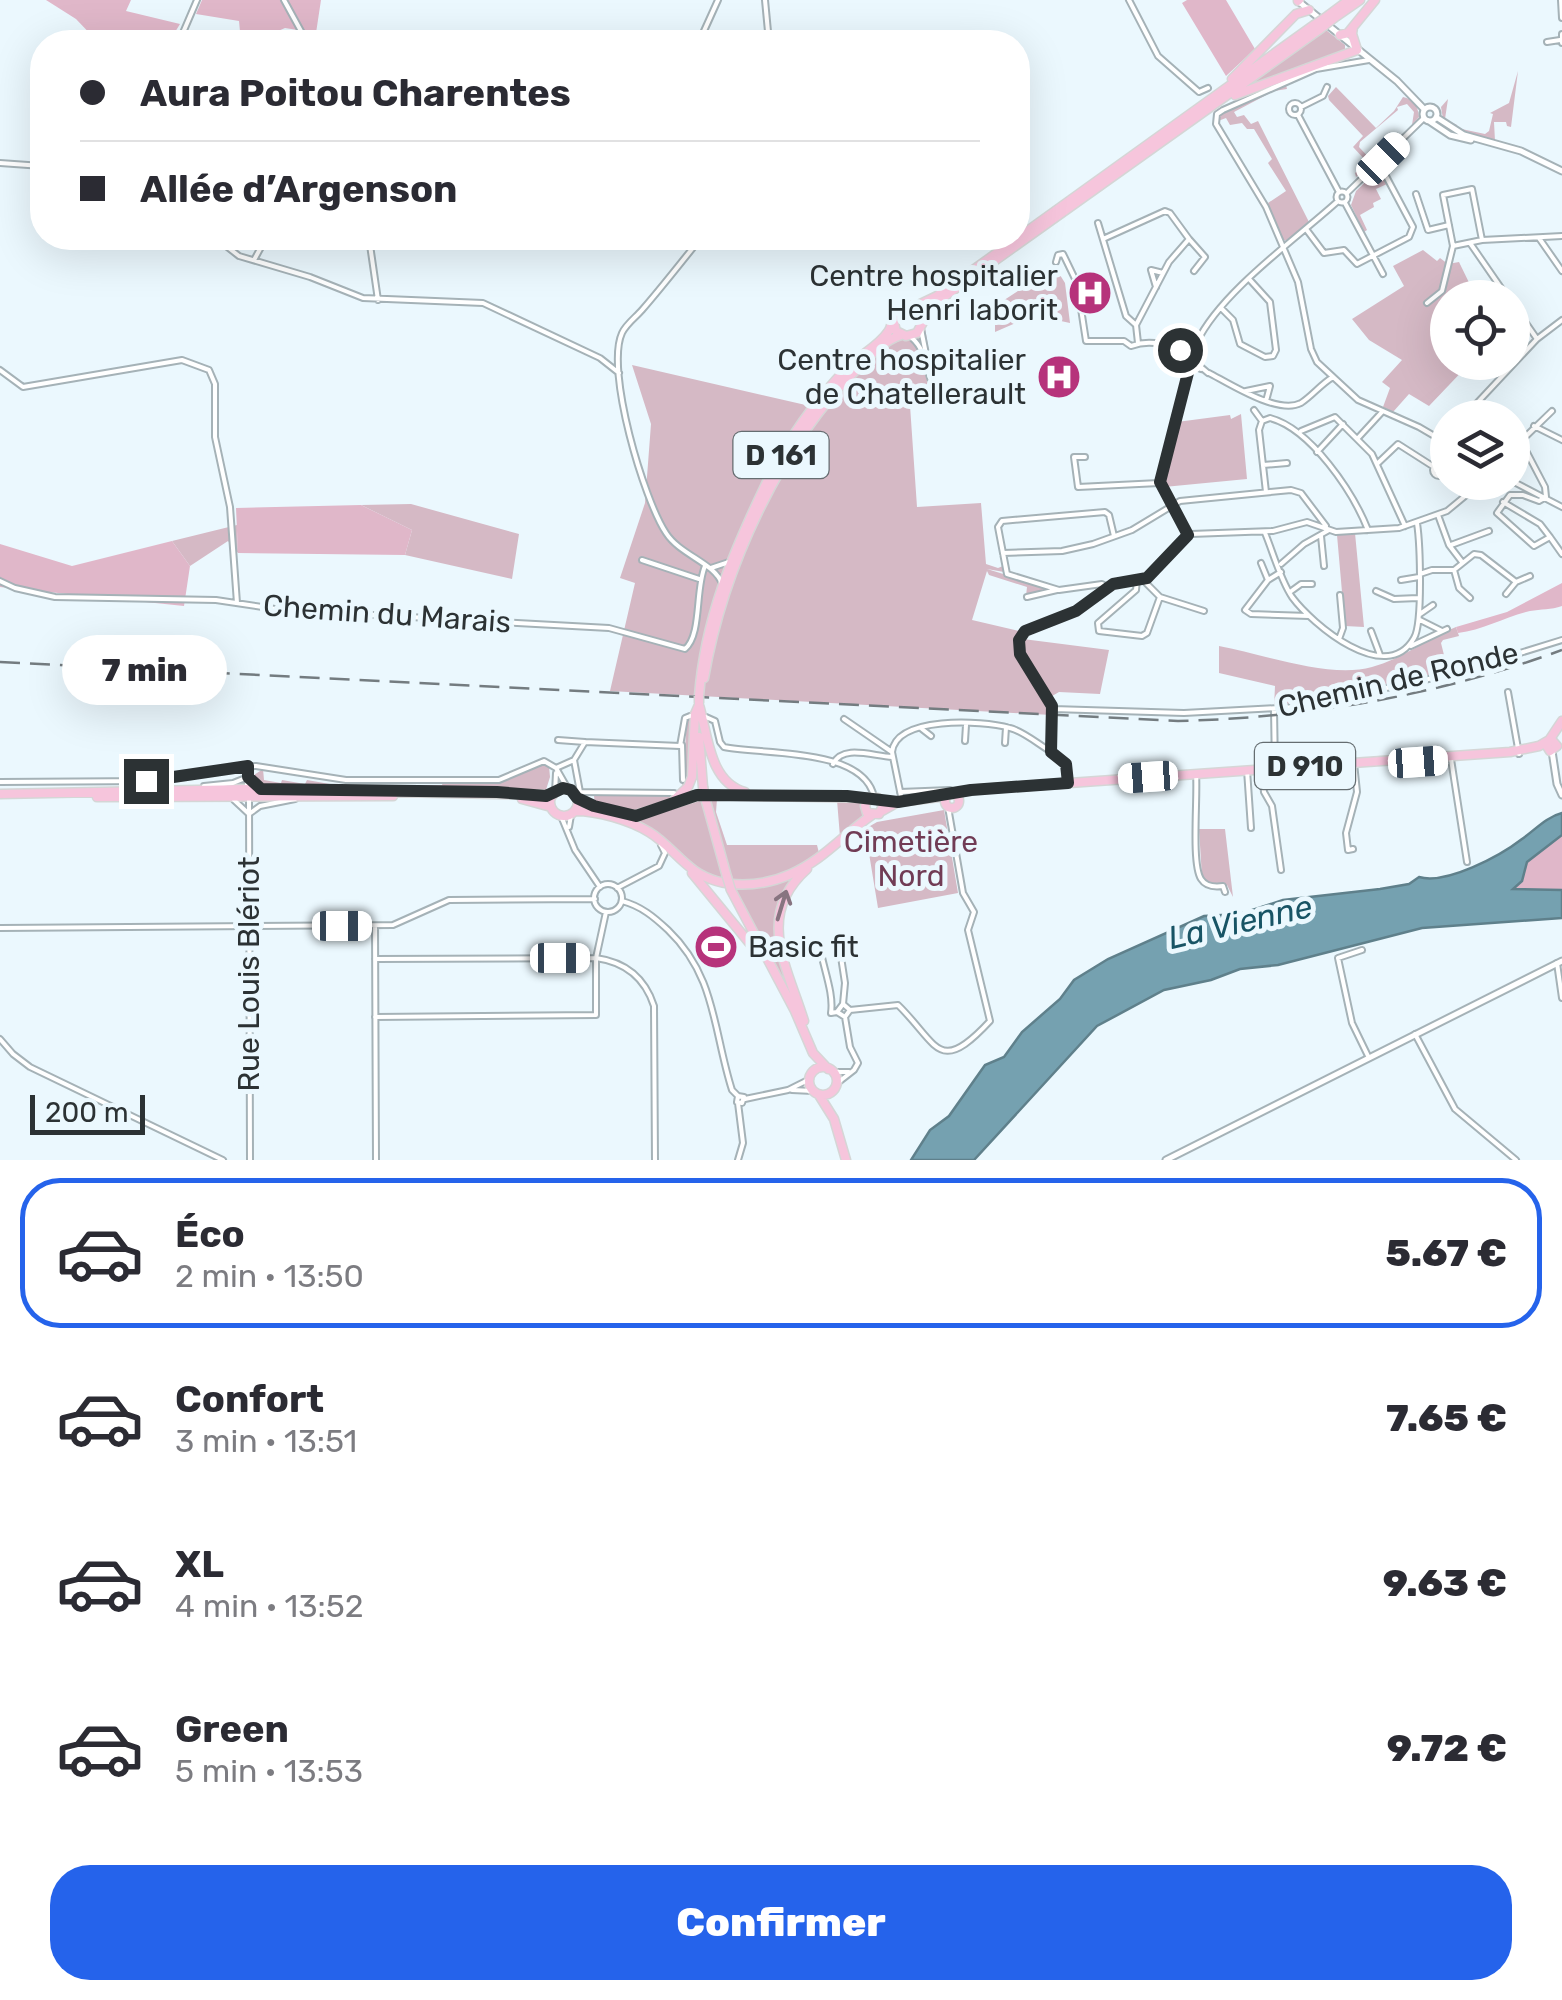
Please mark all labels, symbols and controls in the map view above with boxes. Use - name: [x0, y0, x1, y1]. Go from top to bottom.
- text: Aura Poitou Charentes: [140, 70, 571, 116]
- car: [1351, 127, 1415, 191]
- text: Allée d’Argenson: [140, 166, 458, 212]
- place label: Centre hospitalier Henri laborit: [809, 258, 1059, 328]
- hospital icon: Centre hospitalier Henri laborit: [1067, 270, 1113, 316]
- map controls: [1430, 280, 1530, 500]
- button: locate: [1430, 280, 1530, 380]
- route start: [1158, 328, 1203, 373]
- place label: Centre hospitalier de Chatellerault: [777, 342, 1027, 412]
- hospital icon: Centre hospitalier de Chatellerault: [1036, 354, 1082, 400]
- button: layers: [1430, 400, 1530, 500]
- road number: D 161: [734, 432, 828, 478]
- street label: Chemin du Marais: [262, 587, 512, 641]
- street label: Chemin de Ronde: [1274, 635, 1522, 725]
- callout: 7 min: [64, 636, 228, 706]
- text: 7 min: [101, 651, 188, 689]
- road number: D 910: [1255, 743, 1355, 789]
- car: [1387, 745, 1449, 779]
- route end: [124, 759, 169, 804]
- car: [1117, 760, 1179, 794]
- park label: Cimetière Nord: [844, 824, 978, 894]
- street label: Rue Louis Blériot: [231, 856, 267, 1092]
- water label: La Vienne: [1164, 887, 1316, 957]
- one-way arrow: [774, 890, 792, 922]
- car: [312, 911, 372, 941]
- sports icon: Basic fit: [693, 924, 739, 970]
- place label: Basic fit: [748, 929, 859, 965]
- car: [530, 943, 590, 973]
- scale bar: [30, 1090, 145, 1134]
- text: 200 m: [45, 1096, 129, 1129]
- icon: car: [55, 1208, 145, 1298]
- text: Éco: [175, 1211, 245, 1257]
- text: 5.67 €: [1385, 1230, 1507, 1276]
- text: 2 min · 13:50: [175, 1257, 364, 1295]
- icon: car: [55, 1373, 145, 1463]
- text: Confort: [175, 1376, 324, 1422]
- text: 7.65 €: [1386, 1395, 1507, 1441]
- text: 3 min · 13:51: [175, 1422, 357, 1460]
- icon: car: [55, 1538, 145, 1628]
- text: XL: [175, 1541, 224, 1587]
- text: 9.63 €: [1383, 1560, 1507, 1606]
- text: 4 min · 13:52: [175, 1587, 363, 1625]
- icon: car: [55, 1703, 145, 1793]
- text: Green: [175, 1706, 289, 1752]
- text: 9.72 €: [1387, 1725, 1507, 1771]
- text: 5 min · 13:53: [175, 1752, 363, 1790]
- button: Confirmer: [50, 1865, 1512, 1980]

